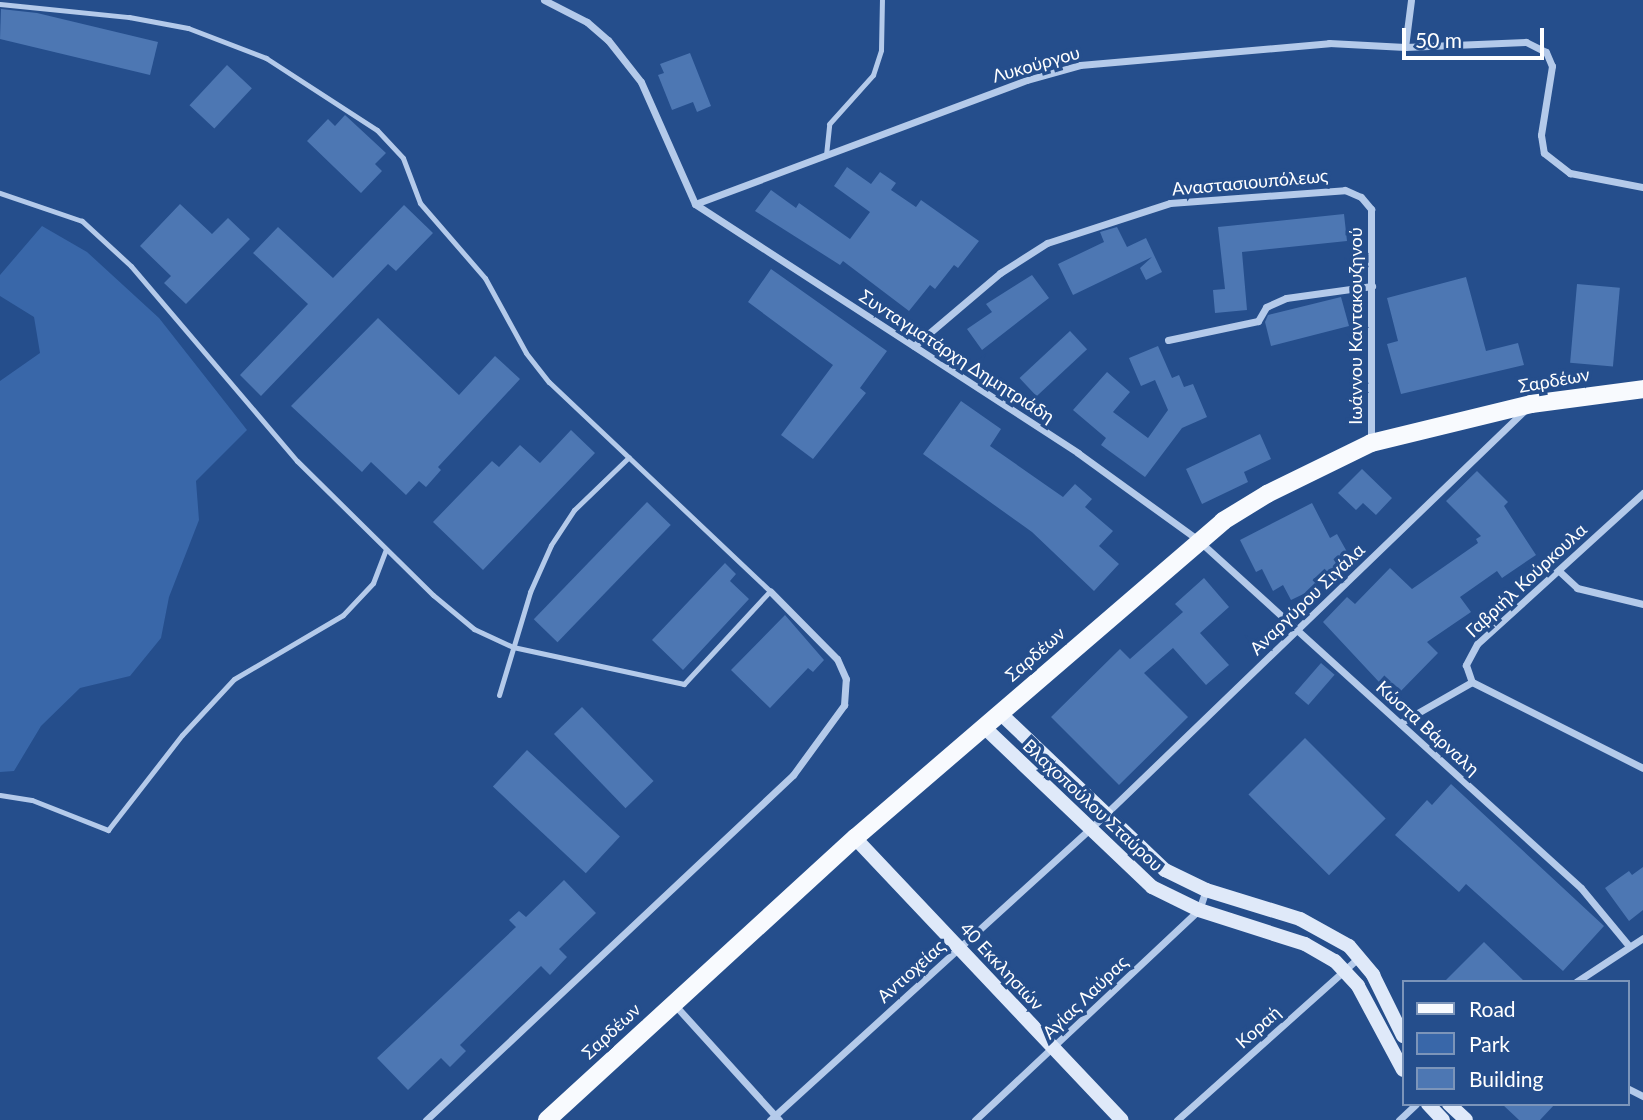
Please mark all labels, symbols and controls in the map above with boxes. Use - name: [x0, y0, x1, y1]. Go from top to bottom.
- scale bar: [1405, 14, 1547, 58]
- text: 50 m: [1415, 27, 1462, 52]
- street label: Λυκούργου: [990, 41, 1082, 87]
- street label: Αναστασιουπόλεως: [1171, 164, 1329, 200]
- street label: Ιωάννου Καντακουζηνού: [1344, 227, 1366, 425]
- street label: Συνταγματάρχη Δημητριάδη: [855, 285, 1059, 427]
- street label: Σαρδέων: [1517, 363, 1591, 397]
- street label: Γαβριήλ Κούρκουλα: [1461, 519, 1591, 641]
- street label: Αναργύρου Σιγάλα: [1245, 539, 1369, 659]
- street label: Σαρδέων: [1001, 622, 1069, 686]
- street label: Κώστα Βάρναλη: [1372, 676, 1484, 780]
- street label: Βλαχοπούλου Σταύρου: [1019, 735, 1167, 875]
- street label: 40 Εκκλησιών: [956, 918, 1048, 1014]
- street label: Αντιοχείας: [873, 935, 949, 1007]
- street label: Αγίας Λαύρας: [1038, 951, 1132, 1043]
- legend: [1402, 980, 1629, 1106]
- text: Road: [1469, 996, 1516, 1021]
- street label: Σαρδέων: [577, 999, 645, 1063]
- street label: Κοραή: [1231, 1001, 1285, 1053]
- text: Park: [1469, 1031, 1510, 1056]
- text: Building: [1469, 1066, 1544, 1091]

